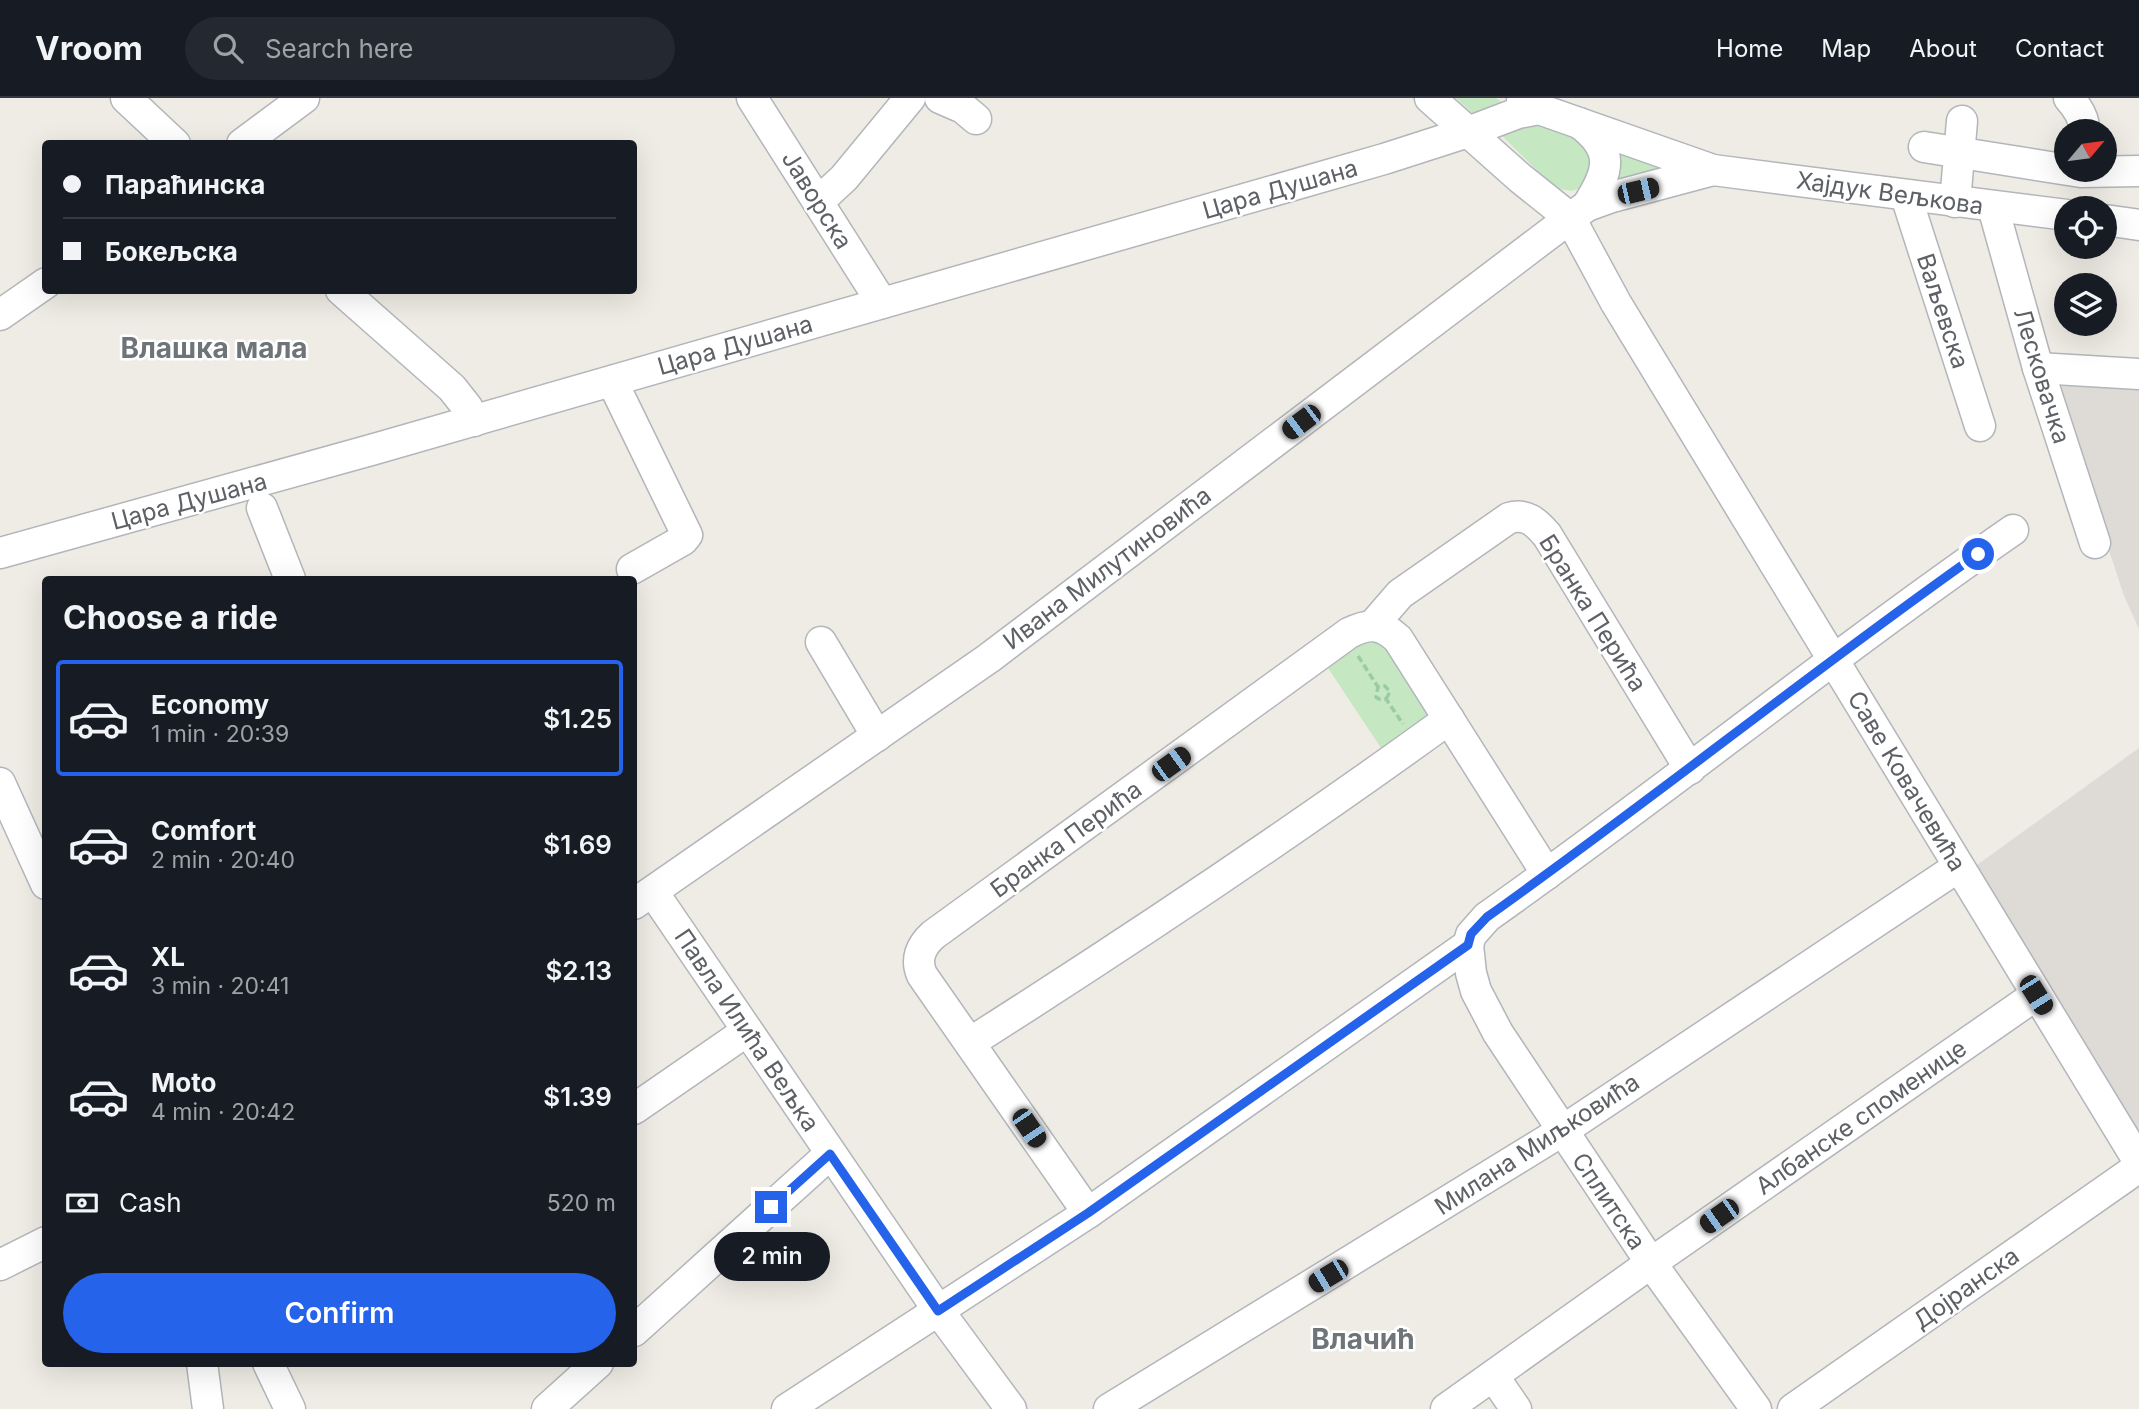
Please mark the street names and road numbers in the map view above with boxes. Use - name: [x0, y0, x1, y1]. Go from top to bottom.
- street label: Јаворска: [776, 146, 858, 254]
- street label: Цара Душана: [1199, 153, 1361, 225]
- street label: Хајдук Вељкова: [1795, 166, 1985, 220]
- street label: Ваљевска: [1911, 250, 1975, 372]
- street label: Лесковачка: [2008, 305, 2076, 447]
- street label: Цара Душана: [654, 309, 816, 381]
- street label: Цара Душана: [108, 466, 270, 536]
- street label: Ивана Милутиновића: [997, 480, 1217, 656]
- street label: Бранка Перића: [1533, 529, 1653, 697]
- street label: Саве Ковачевића: [1842, 686, 1972, 876]
- street label: Бранка Перића: [985, 774, 1147, 904]
- street label: Павла Илића Вељка: [669, 923, 825, 1137]
- street label: Албанске споменице: [1750, 1033, 1972, 1201]
- street label: Милана Миљковића: [1429, 1067, 1645, 1221]
- street label: Сплитска: [1566, 1147, 1652, 1255]
- street label: Дојранска: [1907, 1241, 2025, 1335]

